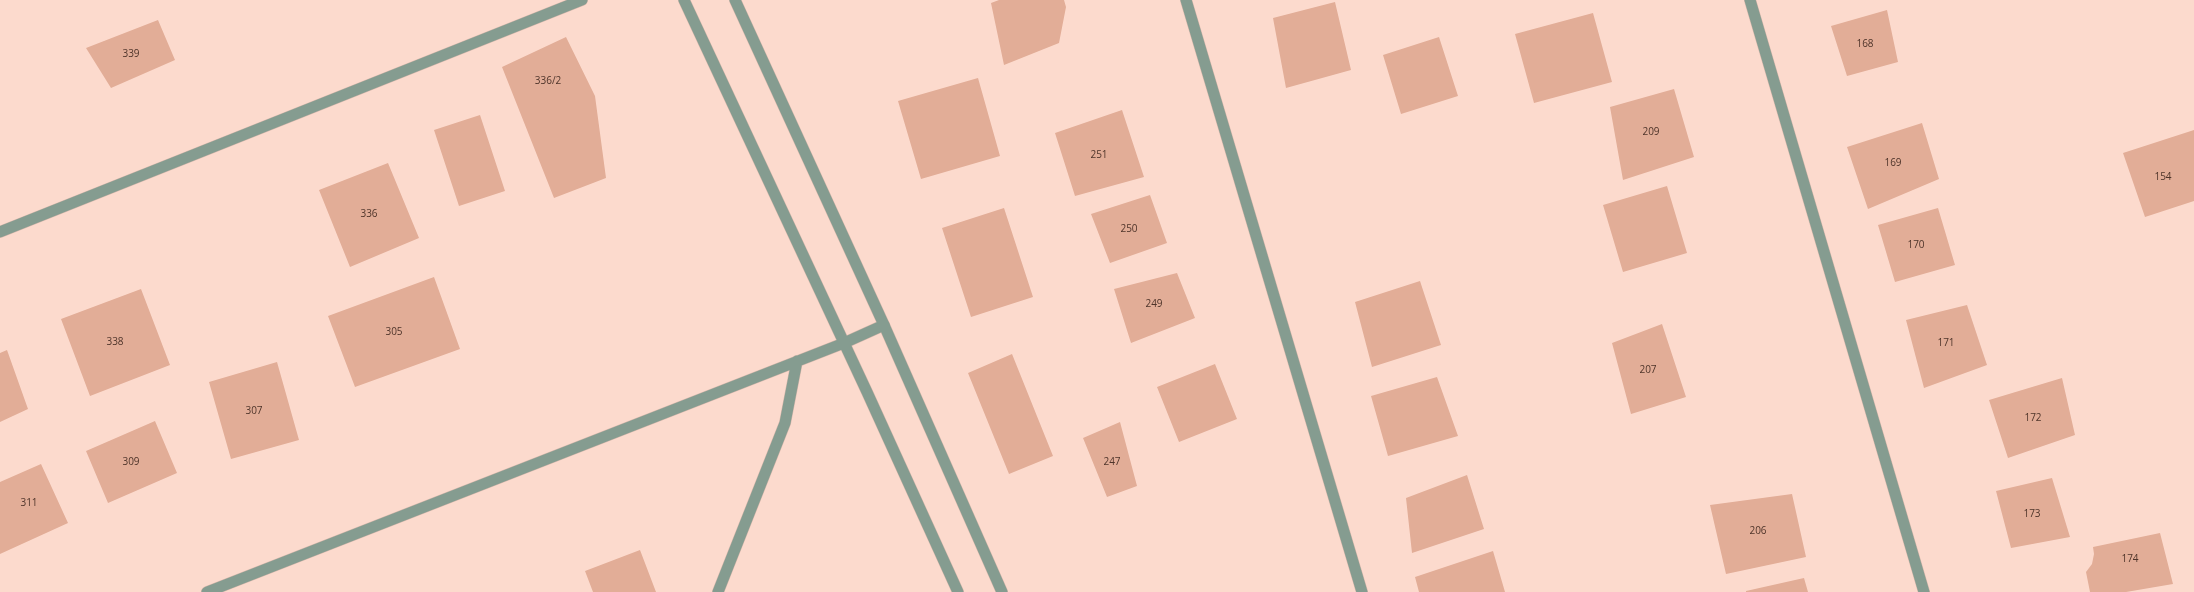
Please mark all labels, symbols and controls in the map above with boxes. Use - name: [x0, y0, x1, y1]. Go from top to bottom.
- house number: 168: [1856, 38, 1874, 50]
- house number: 339: [122, 48, 140, 60]
- house number: 336/2: [535, 75, 561, 87]
- house number: 209: [1642, 126, 1660, 138]
- house number: 251: [1090, 149, 1108, 161]
- house number: 169: [1884, 157, 1902, 169]
- house number: 154: [2154, 171, 2172, 183]
- house number: 336: [360, 208, 378, 220]
- house number: 250: [1120, 223, 1138, 235]
- house number: 170: [1907, 239, 1925, 251]
- house number: 249: [1145, 298, 1163, 310]
- house number: 305: [385, 326, 403, 338]
- house number: 338: [106, 336, 124, 348]
- house number: 171: [1937, 337, 1955, 349]
- house number: 207: [1639, 364, 1657, 376]
- house number: 307: [245, 405, 263, 417]
- house number: 172: [2024, 412, 2042, 424]
- house number: 309: [122, 456, 140, 468]
- house number: 247: [1103, 456, 1121, 468]
- house number: 311: [20, 497, 38, 509]
- house number: 173: [2023, 508, 2041, 520]
- house number: 206: [1749, 525, 1767, 537]
- house number: 174: [2121, 553, 2139, 565]

